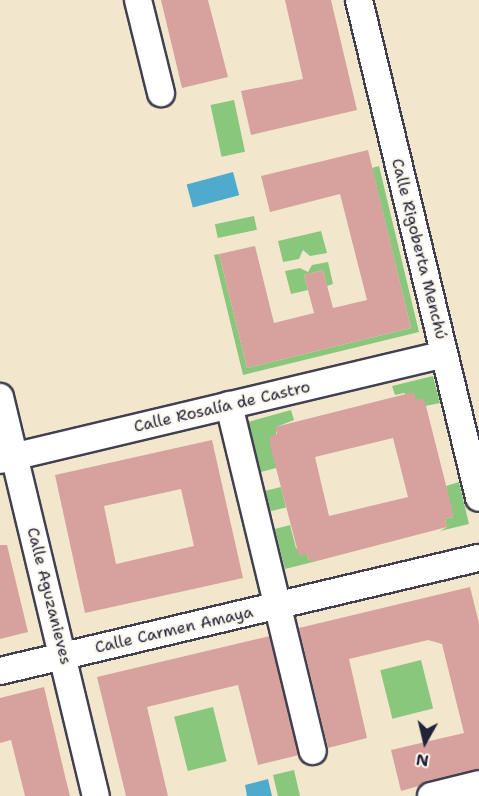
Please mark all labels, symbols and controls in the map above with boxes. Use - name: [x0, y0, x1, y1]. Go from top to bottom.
- street label: Calle Rigoberta Menchú: [387, 157, 451, 341]
- street label: Calle Rosalía de Castro: [132, 377, 312, 437]
- street label: Calle Aguzanieves: [23, 525, 75, 667]
- street label: Calle Carmen Amaya: [93, 602, 255, 658]
- north arrow: [395, 712, 455, 772]
- text: N: [415, 749, 430, 772]

